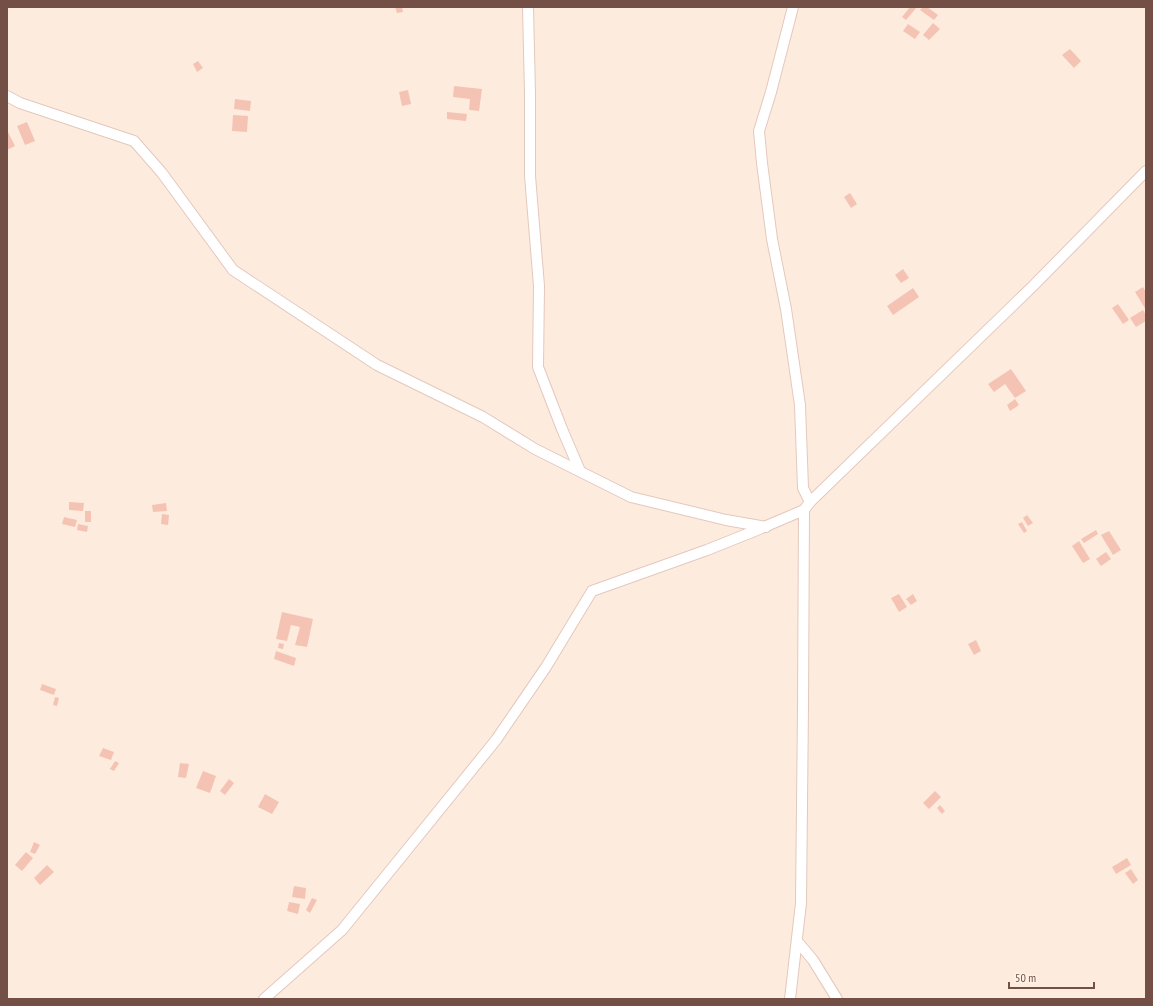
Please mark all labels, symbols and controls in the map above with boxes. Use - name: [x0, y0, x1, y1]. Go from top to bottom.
- scale bar: [1009, 964, 1094, 990]
- text: 50 m: [1015, 970, 1036, 985]

